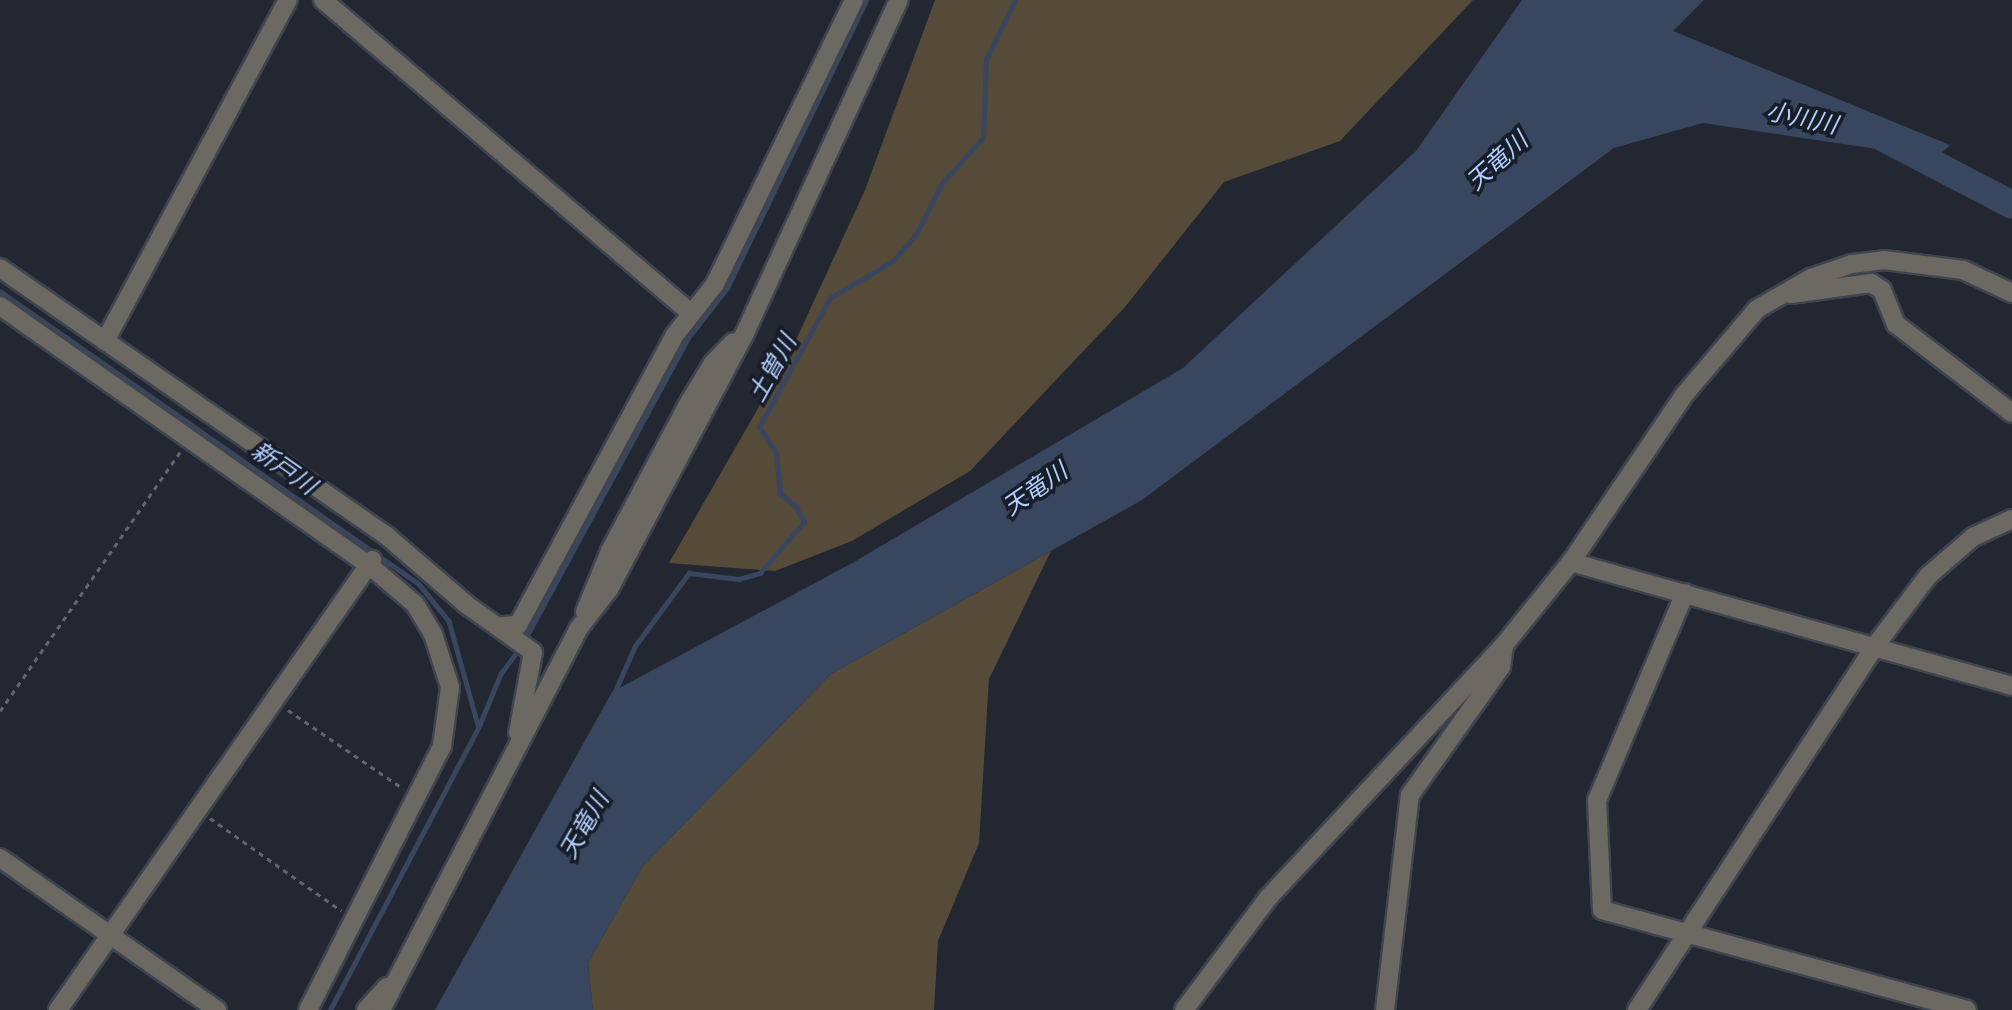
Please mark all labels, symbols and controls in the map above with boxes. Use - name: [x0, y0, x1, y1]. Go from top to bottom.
- water label: 小川川: [1764, 96, 1840, 140]
- water label: 天竜川: [1461, 126, 1533, 196]
- water label: 土曽川: [742, 330, 802, 406]
- water label: 新戸川: [246, 436, 322, 500]
- water label: 天竜川: [997, 457, 1073, 521]
- water label: 天竜川: [554, 787, 614, 863]

